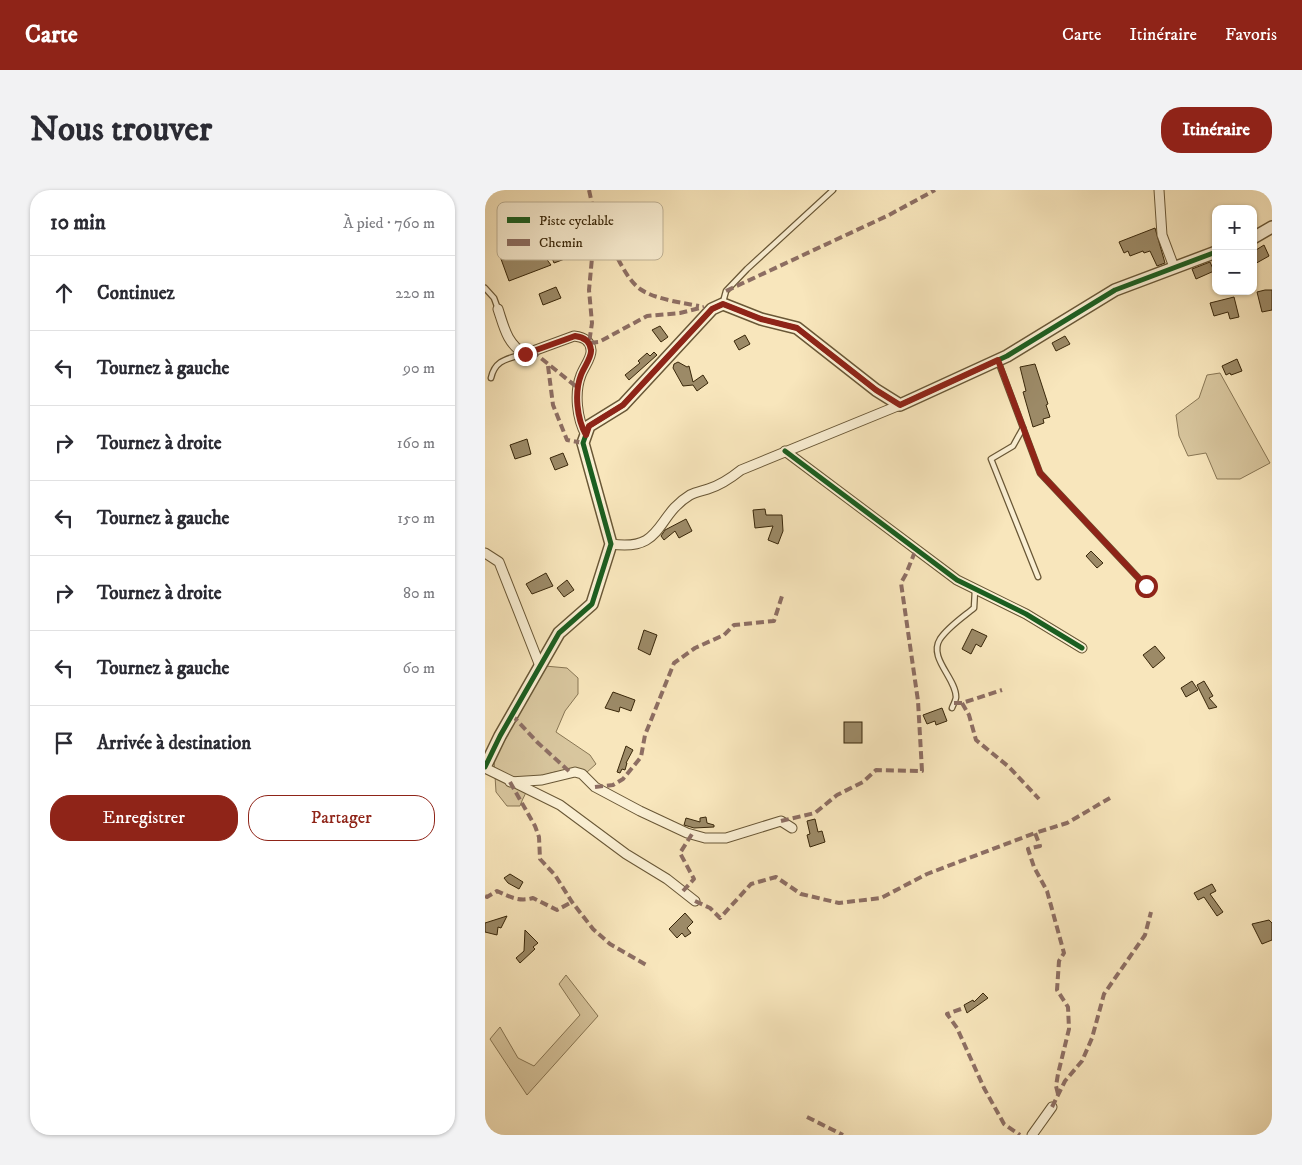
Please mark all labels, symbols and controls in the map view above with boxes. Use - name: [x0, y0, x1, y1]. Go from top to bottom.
- text: Carte: [25, 20, 78, 50]
- text: Carte: [1062, 24, 1102, 46]
- text: Itinéraire: [1130, 24, 1197, 46]
- text: Favoris: [1225, 24, 1277, 46]
- button: Itinéraire: [1161, 107, 1272, 153]
- text: Nous trouver: [30, 108, 212, 152]
- legend: [497, 202, 663, 260]
- map controls: [1212, 205, 1257, 295]
- button: +: [1212, 205, 1257, 250]
- text: 10 min: [50, 210, 106, 236]
- text: Piste cyclable: [539, 212, 614, 230]
- text: À pied · 760 m: [343, 213, 435, 233]
- text: Chemin: [539, 234, 584, 252]
- button: −: [1212, 250, 1257, 295]
- icon: ahead: [50, 279, 78, 307]
- text: Continuez: [97, 282, 175, 305]
- text: 220 m: [395, 283, 435, 303]
- route end: [514, 343, 537, 366]
- icon: left: [50, 354, 78, 382]
- text: Tournez à gauche: [97, 357, 229, 380]
- text: 90 m: [403, 358, 435, 378]
- icon: right: [50, 429, 78, 457]
- text: Tournez à droite: [97, 432, 222, 455]
- text: 160 m: [397, 433, 435, 453]
- icon: left: [50, 504, 78, 532]
- text: Tournez à gauche: [97, 507, 229, 530]
- text: 150 m: [397, 508, 435, 528]
- route start: [1135, 575, 1158, 598]
- icon: right: [50, 579, 78, 607]
- text: Tournez à droite: [97, 582, 222, 605]
- text: 80 m: [403, 583, 435, 603]
- icon: left: [50, 654, 78, 682]
- text: Tournez à gauche: [97, 657, 229, 680]
- text: 60 m: [403, 658, 435, 678]
- icon: arrive: [50, 729, 78, 757]
- text: Arrivée à destination: [97, 732, 251, 755]
- button: Enregistrer: [50, 795, 238, 841]
- button: Partager: [248, 795, 435, 841]

